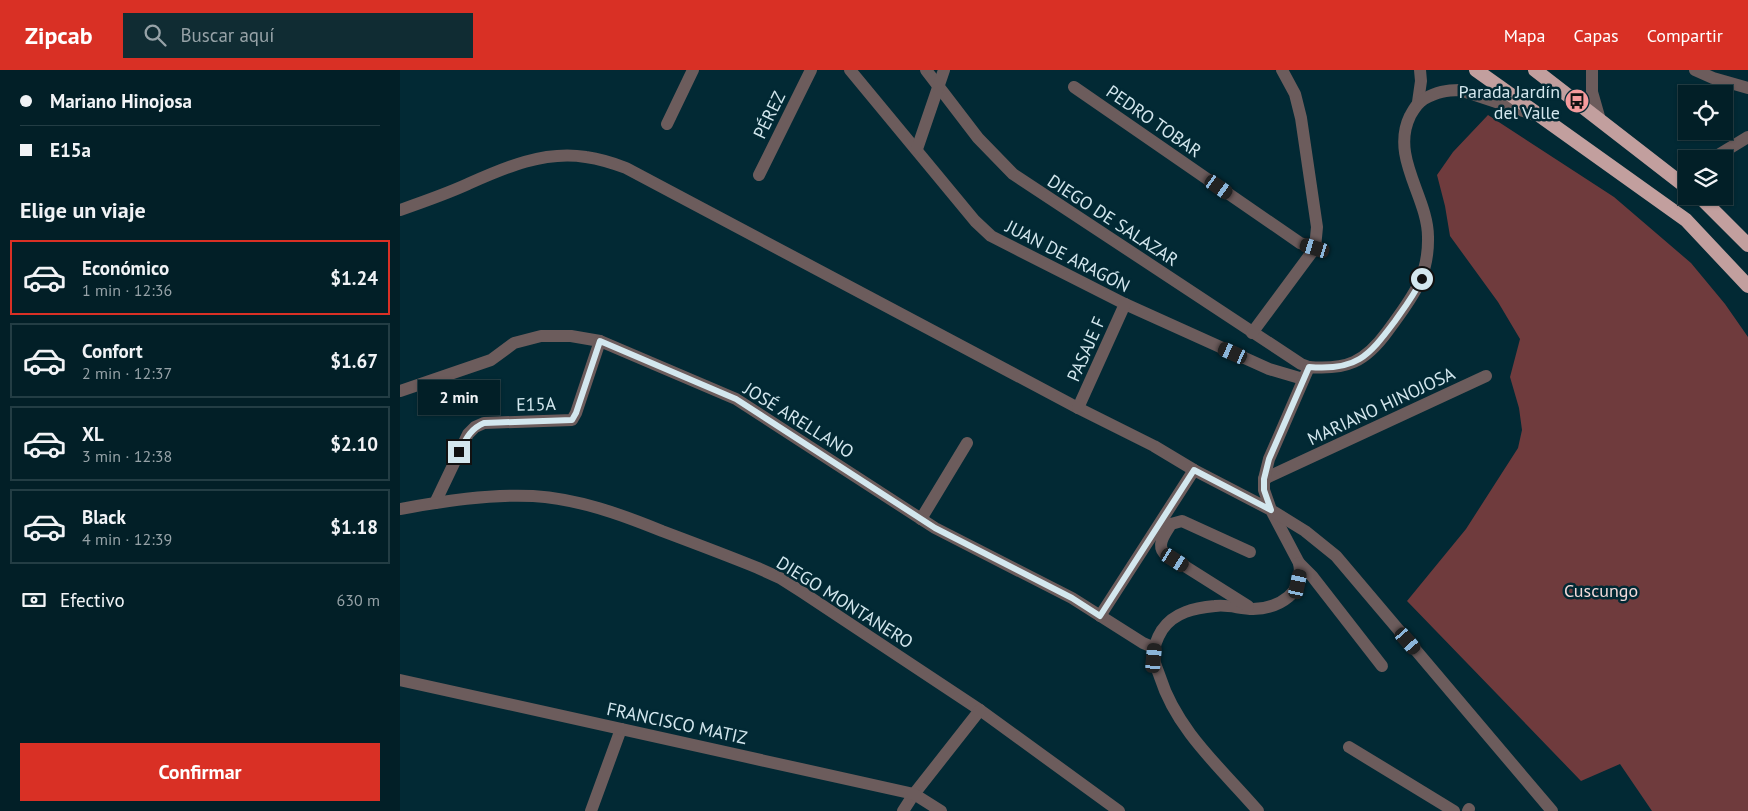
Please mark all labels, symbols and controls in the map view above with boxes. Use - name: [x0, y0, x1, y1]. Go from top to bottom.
- search box: [123, 13, 473, 58]
- text: Zipcab: [25, 20, 93, 51]
- icon: search: [141, 21, 169, 49]
- text: Buscar aquí: [181, 23, 274, 47]
- text: Mapa: [1504, 24, 1546, 47]
- text: Capas: [1574, 24, 1619, 47]
- text: Compartir: [1647, 24, 1723, 47]
- street label: PEDRO TOBAR: [1102, 80, 1206, 162]
- place label: Parada Jardín del Valle: [1459, 80, 1560, 124]
- map controls: [1678, 85, 1733, 205]
- button: locate: [1678, 85, 1733, 140]
- street label: PÉREZ: [748, 87, 790, 142]
- bus stop icon: Parada Jardín del Valle: [1564, 88, 1590, 114]
- text: Mariano Hinojosa: [50, 89, 192, 113]
- text: E15a: [50, 138, 91, 162]
- button: layers: [1678, 150, 1733, 205]
- street label: DIEGO DE SALAZAR: [1043, 169, 1183, 271]
- car: [1202, 172, 1235, 202]
- text: Elige un viaje: [20, 196, 146, 224]
- street label: JUAN DE ARAGÓN: [1001, 214, 1134, 297]
- car: [1298, 236, 1331, 260]
- icon: car: [22, 255, 67, 300]
- text: Económico: [82, 256, 169, 280]
- text: $1.24: [330, 266, 378, 290]
- route start: [1411, 268, 1433, 290]
- text: 1 min · 12:36: [82, 280, 172, 300]
- street label: PASAJE F: [1062, 313, 1110, 385]
- icon: car: [22, 338, 67, 383]
- text: Confort: [82, 339, 143, 363]
- car: [1216, 340, 1249, 366]
- text: $1.67: [330, 349, 378, 373]
- street label: MARIANO HINOJOSA: [1304, 362, 1459, 450]
- text: 2 min · 12:37: [82, 363, 172, 383]
- street label: JOSÉ ARELLANO: [739, 376, 858, 463]
- callout: 2 min: [418, 380, 500, 414]
- text: 2 min: [439, 387, 479, 407]
- street label: E15A: [516, 392, 557, 416]
- icon: car: [22, 421, 67, 466]
- text: XL: [82, 422, 104, 446]
- text: $2.10: [330, 432, 378, 456]
- route end: [448, 441, 470, 463]
- text: 3 min · 12:38: [82, 446, 172, 466]
- icon: car: [22, 504, 67, 549]
- text: Black: [82, 505, 126, 529]
- text: $1.18: [330, 515, 378, 539]
- text: 4 min · 12:39: [82, 529, 172, 549]
- car: [1158, 546, 1191, 574]
- street label: DIEGO MONTANERO: [772, 551, 918, 653]
- car: [1287, 568, 1308, 600]
- park label: Cuscungo: [1564, 579, 1638, 602]
- icon: cash: [20, 586, 48, 614]
- text: Efectivo: [60, 588, 125, 612]
- text: 630 m: [337, 590, 380, 610]
- car: [1392, 625, 1423, 657]
- car: [1145, 642, 1162, 674]
- street label: FRANCISCO MATIZ: [605, 697, 749, 749]
- button: Confirmar: [20, 743, 380, 801]

